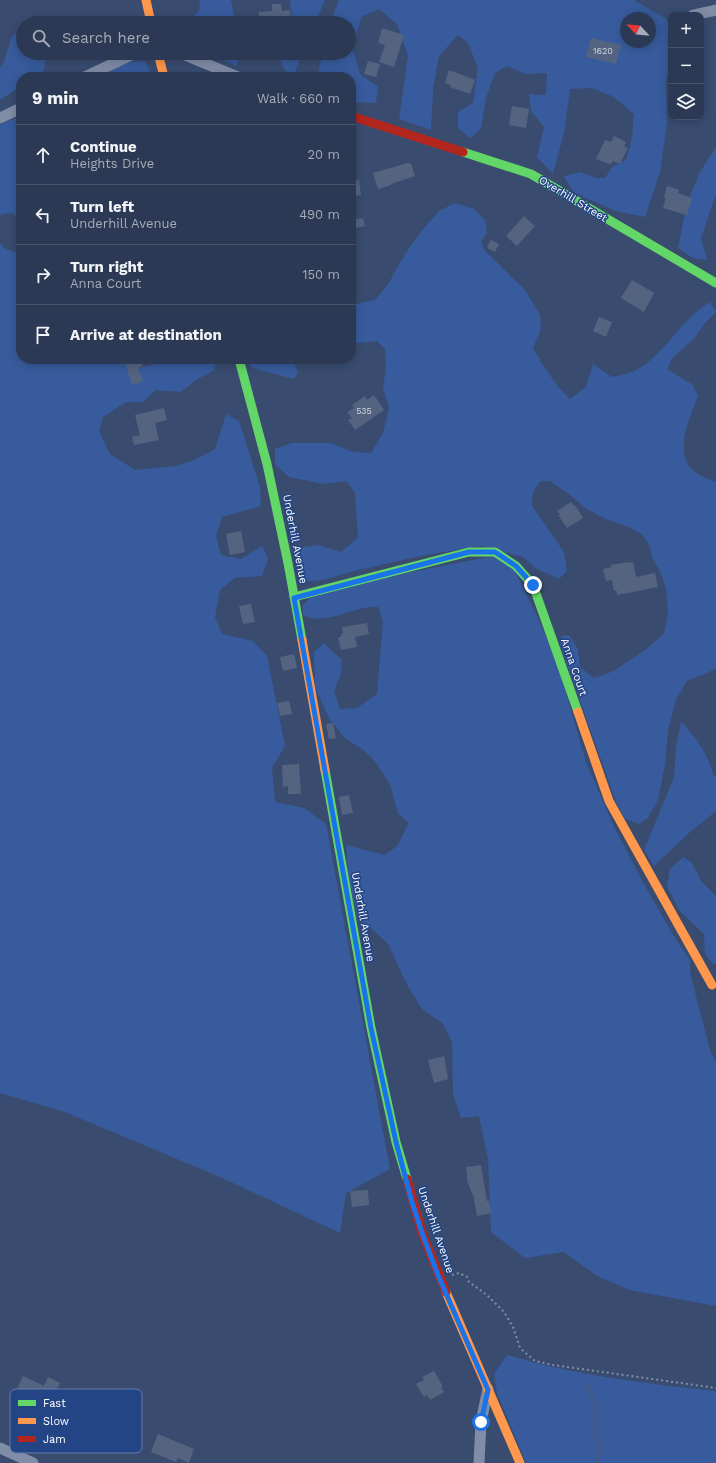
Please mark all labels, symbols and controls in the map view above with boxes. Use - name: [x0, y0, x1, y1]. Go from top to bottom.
- north arrow: [620, 12, 656, 48]
- map controls: [668, 12, 704, 120]
- button: +: [668, 12, 704, 48]
- search box: [16, 16, 356, 60]
- icon: search: [30, 27, 52, 49]
- text: Search here: [62, 29, 150, 47]
- house number: 1620: [593, 46, 613, 56]
- button: −: [668, 48, 704, 84]
- button: layers: [668, 84, 704, 120]
- text: 9 min: [32, 88, 79, 108]
- text: Walk · 660 m: [257, 91, 340, 106]
- text: Continue: [70, 138, 137, 156]
- icon: ahead: [32, 144, 54, 166]
- text: 20 m: [308, 147, 340, 162]
- text: Heights Drive: [70, 156, 154, 171]
- street label: Overhill Street: [536, 173, 610, 225]
- text: Turn left: [70, 198, 134, 216]
- icon: left: [32, 204, 54, 226]
- text: 490 m: [299, 207, 340, 222]
- text: Underhill Avenue: [70, 216, 177, 231]
- text: Turn right: [70, 258, 143, 276]
- icon: right: [32, 264, 54, 286]
- text: 150 m: [302, 267, 340, 282]
- text: Anna Court: [70, 276, 141, 291]
- icon: arrive: [32, 324, 54, 346]
- text: Arrive at destination: [70, 326, 222, 344]
- house number: 535: [356, 406, 372, 416]
- street label: Underhill Avenue: [280, 493, 310, 585]
- route end: [524, 576, 542, 594]
- street label: Anna Court: [558, 636, 590, 698]
- street label: Underhill Avenue: [349, 871, 377, 963]
- street label: Underhill Avenue: [415, 1185, 457, 1275]
- legend: [10, 1389, 142, 1453]
- text: Fast: [43, 1397, 66, 1410]
- route start: [472, 1413, 490, 1431]
- text: Slow: [43, 1415, 69, 1428]
- text: Jam: [43, 1433, 66, 1446]

